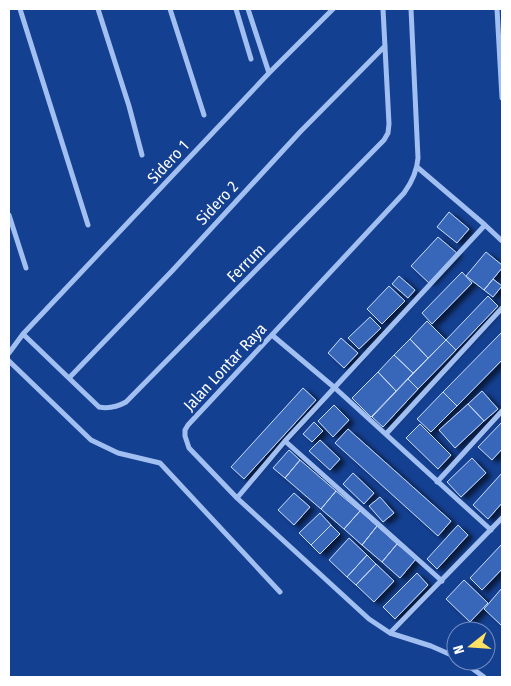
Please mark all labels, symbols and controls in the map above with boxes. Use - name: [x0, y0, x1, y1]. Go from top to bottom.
- street label: Sidero 1: [143, 137, 193, 187]
- street label: Sidero 2: [192, 177, 242, 229]
- street label: Ferrum: [223, 240, 269, 286]
- street label: Jalan Lontar Raya: [180, 319, 271, 415]
- north arrow: [446, 621, 496, 671]
- text: N: [450, 643, 468, 656]

